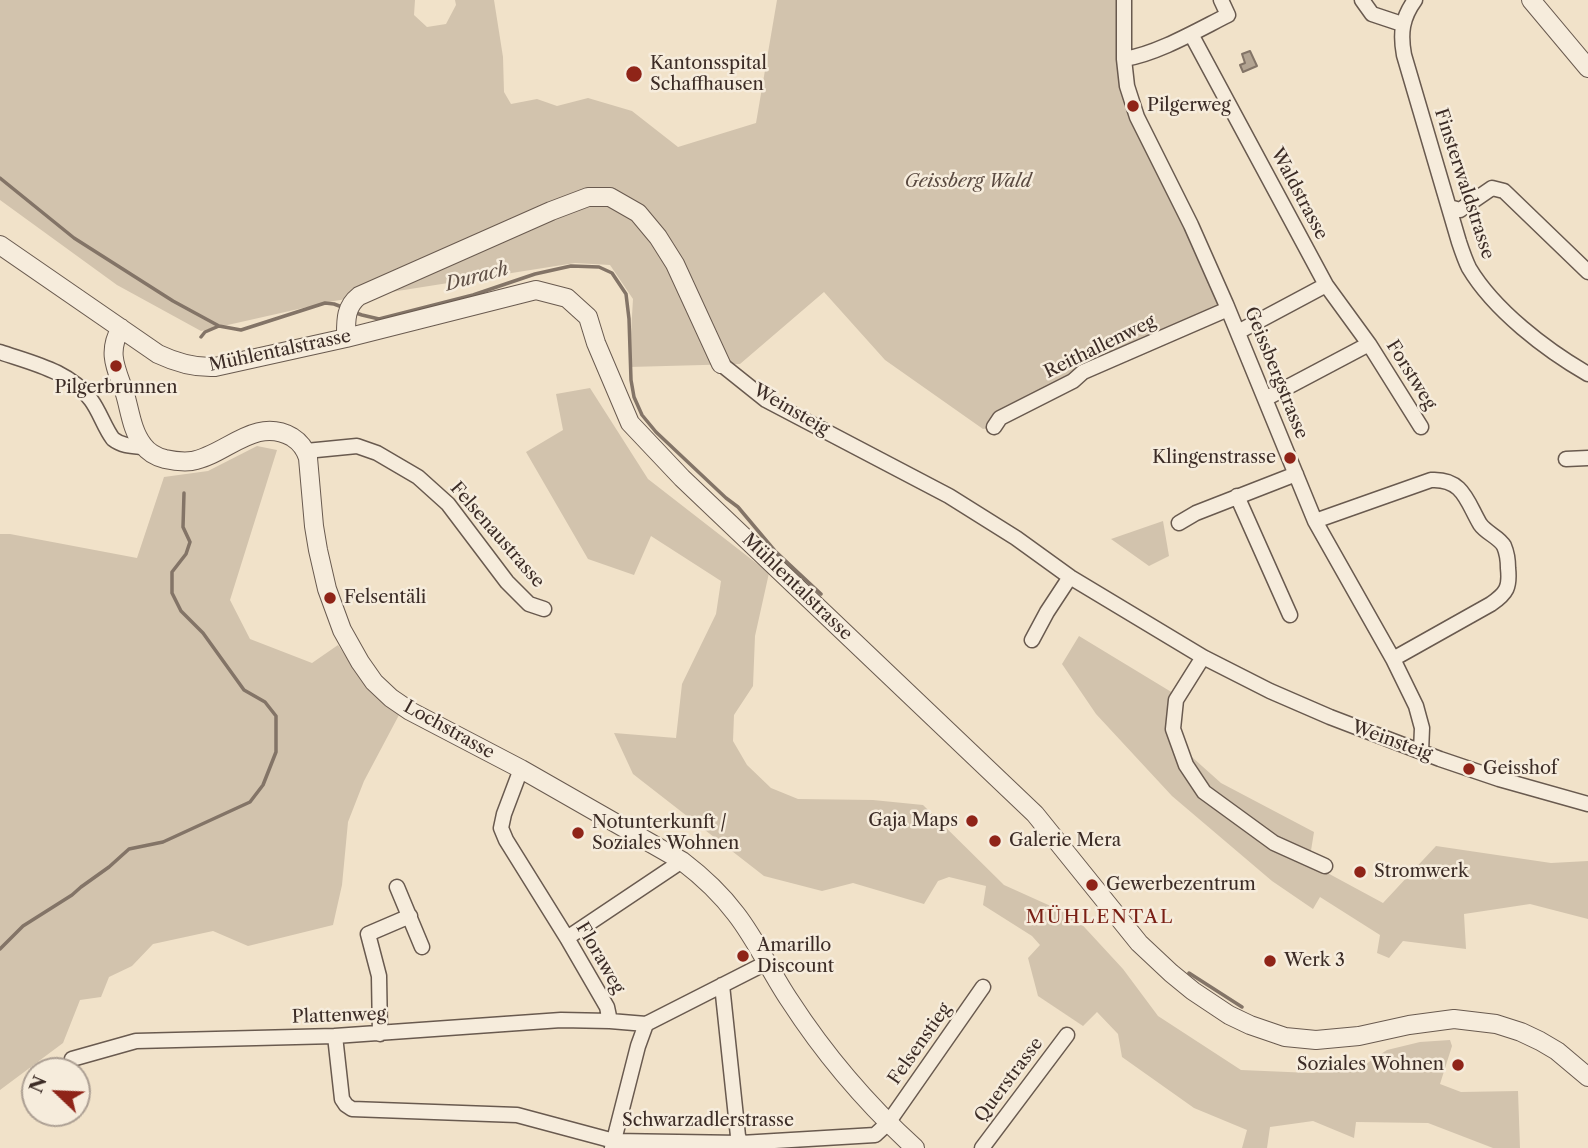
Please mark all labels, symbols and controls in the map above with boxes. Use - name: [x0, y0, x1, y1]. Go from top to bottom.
- place label: Kantonsspital Schaffhausen: [650, 53, 767, 96]
- marker: Kantonsspital Schaffhausen: [624, 64, 644, 84]
- place label: Pilgerweg: [1147, 95, 1231, 117]
- marker: Pilgerweg: [1125, 98, 1141, 114]
- street label: Finsterwaldstrasse: [1429, 106, 1499, 262]
- street label: Waldstrasse: [1266, 144, 1332, 244]
- park label: Geissberg Wald: [905, 171, 1031, 193]
- water label: Durach: [443, 258, 511, 296]
- street label: Geissbergstrasse: [1240, 304, 1312, 442]
- street label: Reithallenweg: [1041, 311, 1159, 383]
- street label: Mühlentalstrasse: [207, 325, 353, 377]
- street label: Forstweg: [1381, 336, 1441, 414]
- marker: Pilgerbrunnen: [108, 358, 124, 374]
- place label: Pilgerbrunnen: [54, 377, 178, 399]
- street label: Weinsteig: [749, 380, 833, 440]
- place label: Klingenstrasse: [1152, 447, 1276, 469]
- marker: Klingenstrasse: [1282, 450, 1298, 466]
- street label: Felsenaustrasse: [445, 478, 549, 592]
- street label: Mühlentalstrasse: [737, 529, 857, 645]
- place label: Felsentäli: [344, 587, 426, 609]
- marker: Felsentäli: [322, 590, 338, 606]
- street label: Lochstrasse: [400, 696, 498, 764]
- street label: Weinsteig: [1349, 716, 1435, 766]
- place label: Geisshof: [1483, 758, 1557, 780]
- marker: Geisshof: [1461, 761, 1477, 777]
- place label: Gaja Maps: [868, 810, 958, 832]
- place label: Notunterkunft / Soziales Wohnen: [592, 812, 739, 854]
- marker: Gaja Maps: [964, 813, 980, 829]
- marker: Notunterkunft / Soziales Wohnen: [570, 825, 586, 841]
- place label: Galerie Mera: [1009, 830, 1121, 852]
- marker: Galerie Mera: [987, 833, 1003, 849]
- place label: Stromwerk: [1374, 861, 1468, 883]
- marker: Stromwerk: [1352, 864, 1368, 880]
- place label: Gewerbezentrum: [1106, 874, 1256, 896]
- marker: Gewerbezentrum: [1084, 877, 1100, 893]
- district label: MÜHLENTAL: [1027, 907, 1173, 929]
- street label: Floraweg: [571, 919, 629, 997]
- place label: Amarillo Discount: [757, 935, 834, 978]
- marker: Amarillo Discount: [735, 948, 751, 964]
- place label: Werk 3: [1284, 950, 1345, 972]
- marker: Werk 3: [1262, 953, 1278, 969]
- street label: Felsenstieg: [884, 999, 956, 1089]
- street label: Plattenweg: [291, 1004, 387, 1028]
- street label: Querstrasse: [970, 1033, 1048, 1127]
- place label: Soziales Wohnen: [1297, 1054, 1444, 1076]
- north arrow: [21, 1057, 91, 1127]
- marker: Soziales Wohnen: [1450, 1057, 1466, 1073]
- text: N: [24, 1072, 52, 1096]
- street label: Schwarzadlerstrasse: [622, 1110, 794, 1132]

